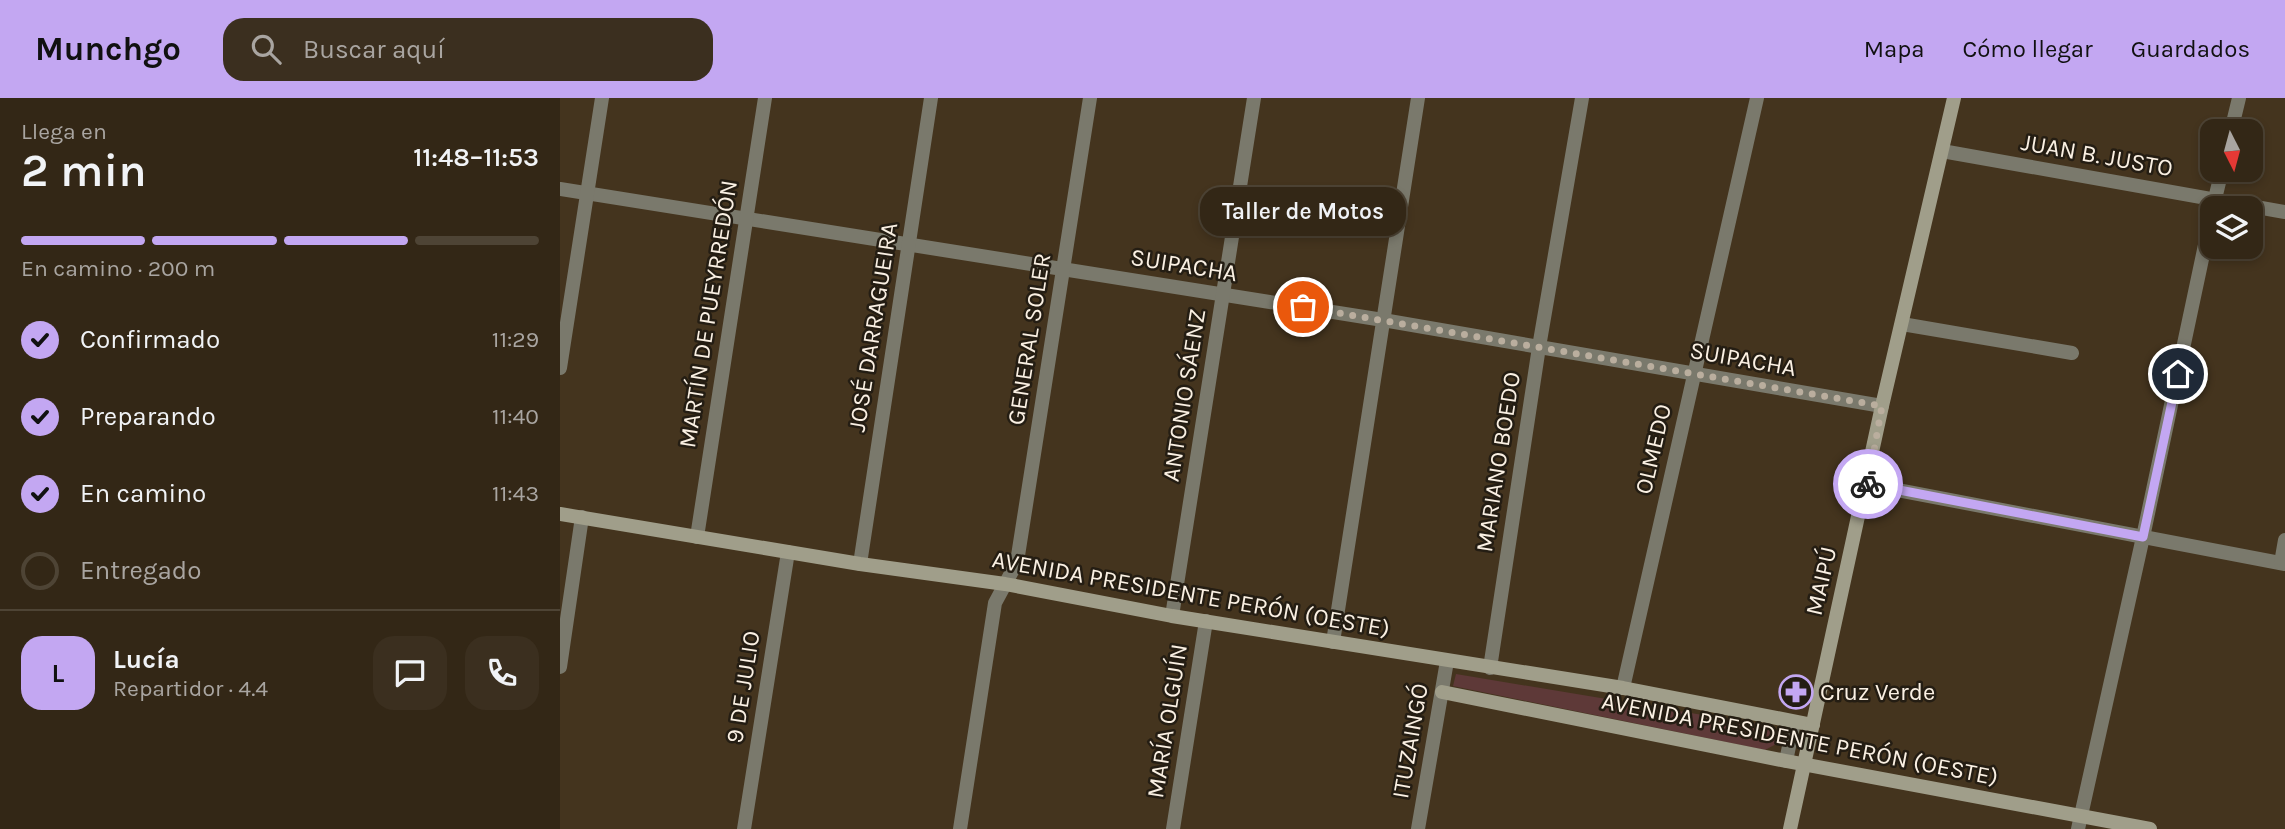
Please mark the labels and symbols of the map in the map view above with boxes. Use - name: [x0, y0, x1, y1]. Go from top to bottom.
- north arrow: [2200, 119, 2263, 182]
- street label: JUAN B. JUSTO: [2019, 128, 2175, 182]
- street label: MARTÍN DE PUEYRREDÓN: [672, 178, 743, 450]
- callout: Taller de Motos: [1200, 188, 1406, 237]
- street label: JOSÉ DARRAGUEIRA: [842, 220, 903, 434]
- street label: SUIPACHA: [1129, 243, 1240, 287]
- street label: GENERAL SOLER: [1002, 251, 1056, 427]
- pin: [1273, 277, 1333, 337]
- street label: ANTONIO SÁENZ: [1156, 307, 1211, 483]
- street label: SUIPACHA: [1688, 336, 1799, 382]
- pin: [2148, 344, 2208, 404]
- street label: MARIANO BOEDO: [1470, 370, 1526, 554]
- street label: OLMEDO: [1629, 401, 1677, 497]
- courier: [1833, 449, 1903, 519]
- street label: MAIPÚ: [1799, 544, 1842, 618]
- street label: AVENIDA PRESIDENTE PERÓN (OESTE): [990, 545, 1392, 643]
- street label: 9 DE JULIO: [720, 629, 766, 745]
- street label: MARÍA OLGUÍN: [1140, 642, 1193, 800]
- pharmacy icon: Cruz Verde: [1777, 673, 1815, 711]
- place label: Cruz Verde: [1820, 678, 1935, 706]
- street label: ITUZAINGÓ: [1386, 681, 1434, 801]
- street label: AVENIDA PRESIDENTE PERÓN (OESTE): [1599, 687, 2001, 791]

